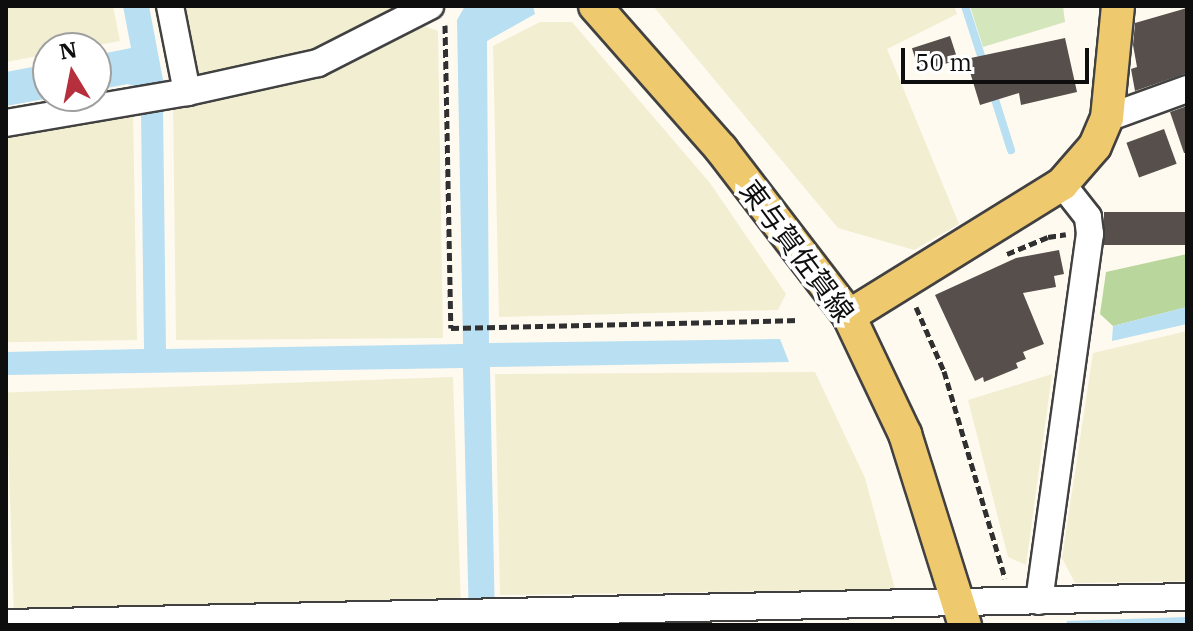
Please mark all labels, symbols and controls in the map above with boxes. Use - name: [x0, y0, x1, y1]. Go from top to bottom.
- north arrow: [32, 32, 112, 112]
- scale bar: [905, 32, 1093, 82]
- text: N: [57, 34, 79, 66]
- text: 50 m: [915, 46, 972, 78]
- street label: 東与賀佐賀線: [733, 174, 861, 328]

